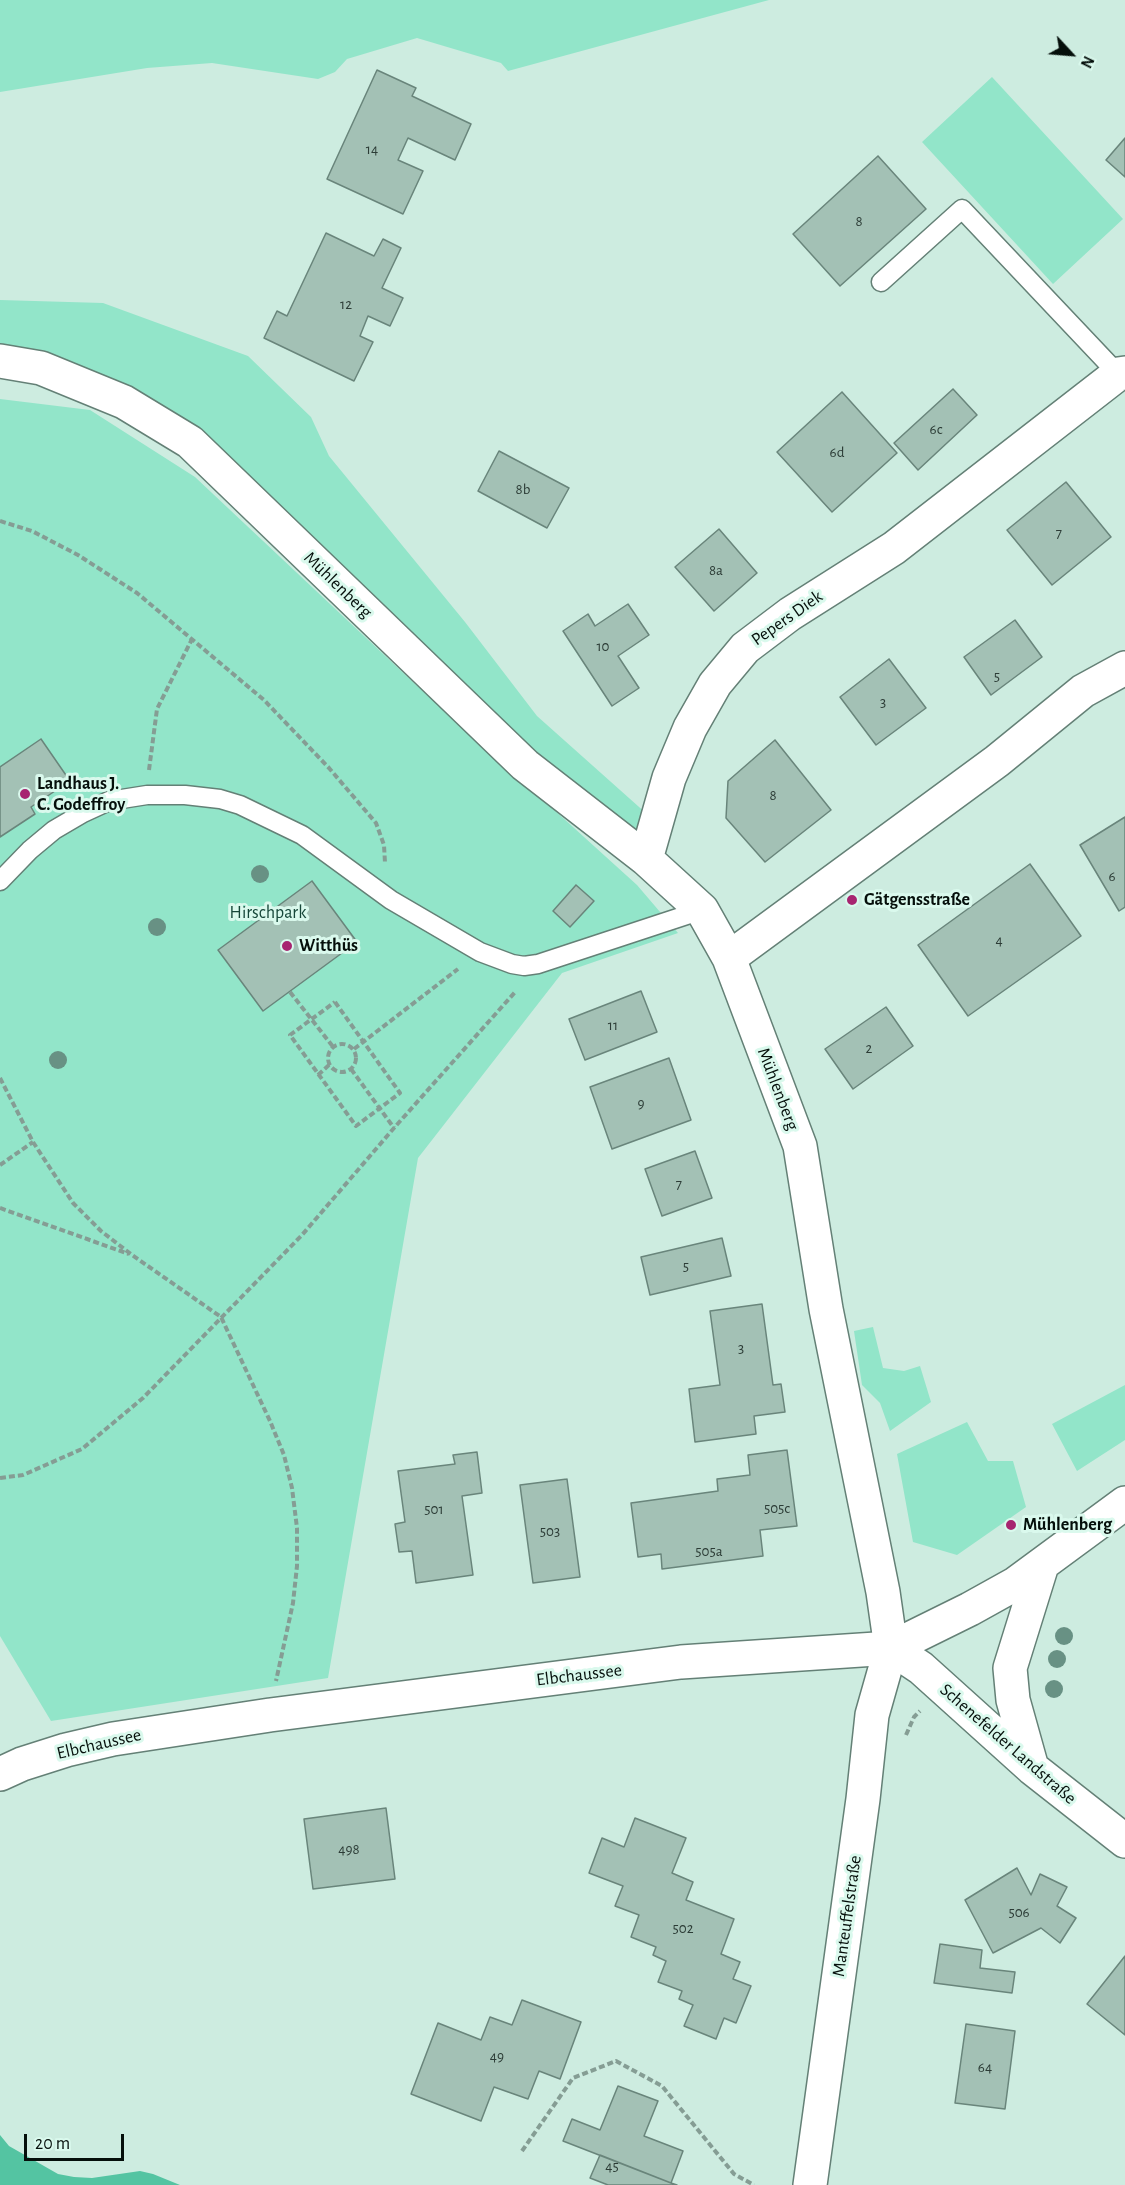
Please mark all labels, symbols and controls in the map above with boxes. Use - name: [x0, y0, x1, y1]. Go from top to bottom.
- north arrow: [1041, 24, 1101, 84]
- text: N: [1078, 53, 1097, 70]
- house number: 14: [366, 140, 378, 158]
- house number: 8: [855, 212, 863, 230]
- house number: 12: [340, 295, 352, 313]
- house number: 6c: [930, 420, 942, 438]
- house number: 6d: [830, 443, 844, 461]
- house number: 8b: [516, 480, 530, 498]
- house number: 7: [1056, 524, 1062, 542]
- street label: Mühlenberg: [299, 547, 377, 623]
- house number: 8a: [709, 561, 723, 579]
- street label: Pepers Diek: [747, 586, 827, 650]
- house number: 10: [596, 637, 610, 655]
- house number: 5: [994, 667, 1000, 685]
- house number: 3: [880, 693, 886, 711]
- place label: Landhaus J. C. Godeffroy: [37, 773, 125, 816]
- house number: 8: [769, 786, 777, 804]
- marker: Landhaus J. C. Godeffroy: [18, 787, 32, 801]
- house number: 6: [1108, 867, 1116, 885]
- place label: Gätgensstraße: [864, 889, 970, 911]
- marker: Gätgensstraße: [845, 893, 859, 907]
- park label: Hirschpark: [230, 902, 306, 924]
- house number: 4: [995, 931, 1003, 949]
- place label: Witthüs: [299, 935, 358, 957]
- marker: Witthüs: [280, 939, 294, 953]
- house number: 11: [608, 1016, 618, 1034]
- house number: 2: [866, 1039, 872, 1057]
- street label: Mühlenberg: [752, 1045, 804, 1133]
- house number: 9: [637, 1094, 645, 1112]
- house number: 7: [676, 1175, 682, 1193]
- house number: 5: [683, 1257, 689, 1275]
- house number: 3: [738, 1339, 744, 1357]
- house number: 505c: [764, 1499, 790, 1517]
- house number: 501: [424, 1500, 444, 1518]
- place label: Mühlenberg: [1023, 1514, 1112, 1536]
- marker: Mühlenberg: [1004, 1518, 1018, 1532]
- house number: 503: [540, 1522, 560, 1540]
- house number: 505a: [695, 1542, 723, 1560]
- street label: Elbchaussee: [535, 1659, 623, 1691]
- street label: Schenefelder Landstraße: [935, 1679, 1081, 1809]
- street label: Elbchaussee: [55, 1724, 143, 1764]
- house number: 498: [338, 1840, 360, 1858]
- street label: Manteuffelstraße: [828, 1854, 866, 1978]
- house number: 506: [1008, 1903, 1030, 1921]
- house number: 502: [672, 1919, 694, 1937]
- house number: 49: [490, 2047, 504, 2065]
- house number: 64: [978, 2058, 992, 2076]
- scale bar: [27, 2122, 128, 2160]
- text: 20 m: [35, 2135, 70, 2153]
- house number: 45: [605, 2157, 619, 2175]

